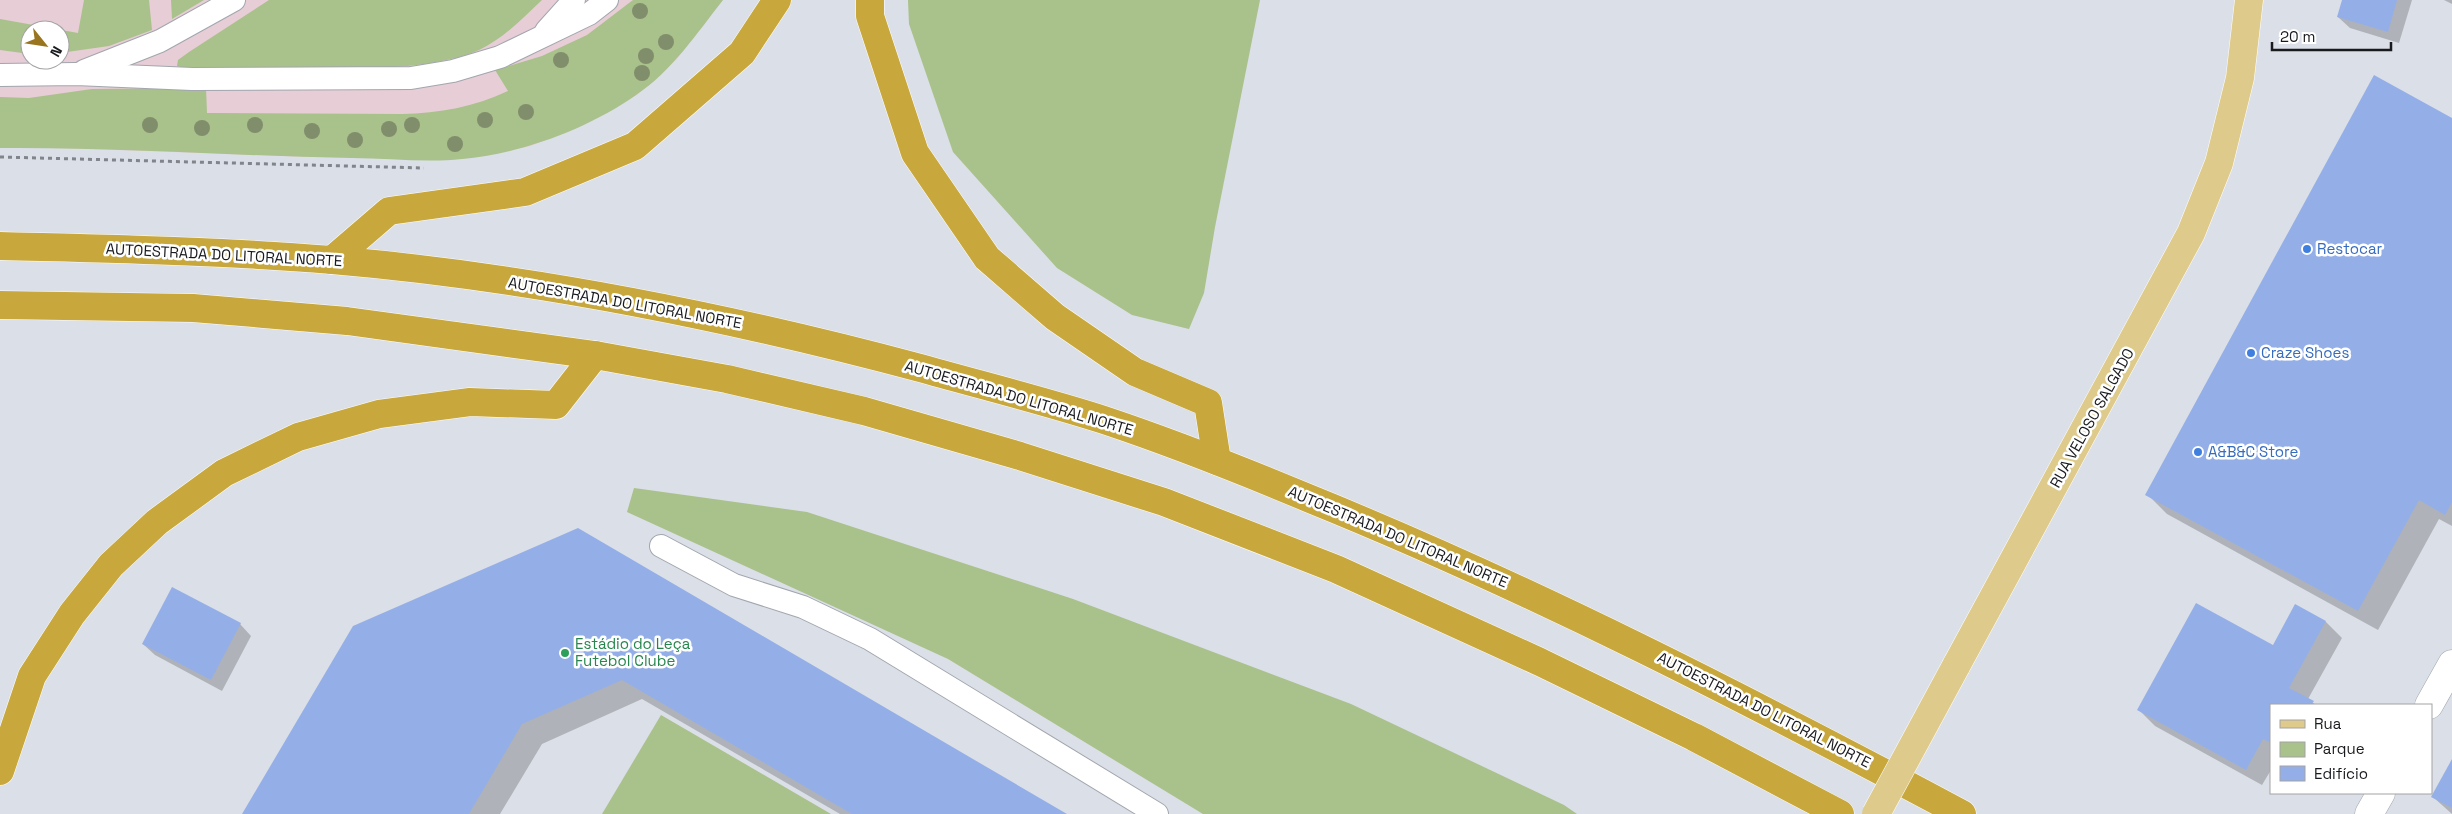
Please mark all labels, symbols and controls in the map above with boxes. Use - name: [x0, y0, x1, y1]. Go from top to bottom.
- north arrow: [20, 20, 70, 70]
- scale bar: [2272, 20, 2391, 52]
- text: 20 m: [2280, 27, 2315, 46]
- text: N: [46, 43, 66, 60]
- street label: AUTOESTRADA DO LITORAL NORTE: [105, 239, 343, 270]
- place label: Restocar: [2317, 239, 2383, 258]
- marker: Restocar: [2301, 243, 2313, 255]
- street label: AUTOESTRADA DO LITORAL NORTE: [507, 273, 743, 332]
- place label: Craze Shoes: [2261, 343, 2349, 362]
- street label: RUA VELOSO SALGADO: [2045, 345, 2138, 491]
- marker: Craze Shoes: [2245, 347, 2257, 359]
- street label: AUTOESTRADA DO LITORAL NORTE: [903, 356, 1136, 439]
- place label: A&B&C Store: [2208, 442, 2298, 461]
- marker: A&B&C Store: [2192, 446, 2204, 458]
- street label: AUTOESTRADA DO LITORAL NORTE: [1286, 482, 1511, 592]
- place label: Estádio do Leça Futebol Clube: [575, 634, 691, 670]
- marker: Estádio do Leça Futebol Clube: [559, 647, 571, 659]
- street label: AUTOESTRADA DO LITORAL NORTE: [1654, 647, 1874, 772]
- legend: [2270, 704, 2432, 794]
- text: Rua: [2314, 714, 2342, 733]
- text: Parque: [2314, 739, 2365, 758]
- text: Edifício: [2314, 764, 2368, 783]

